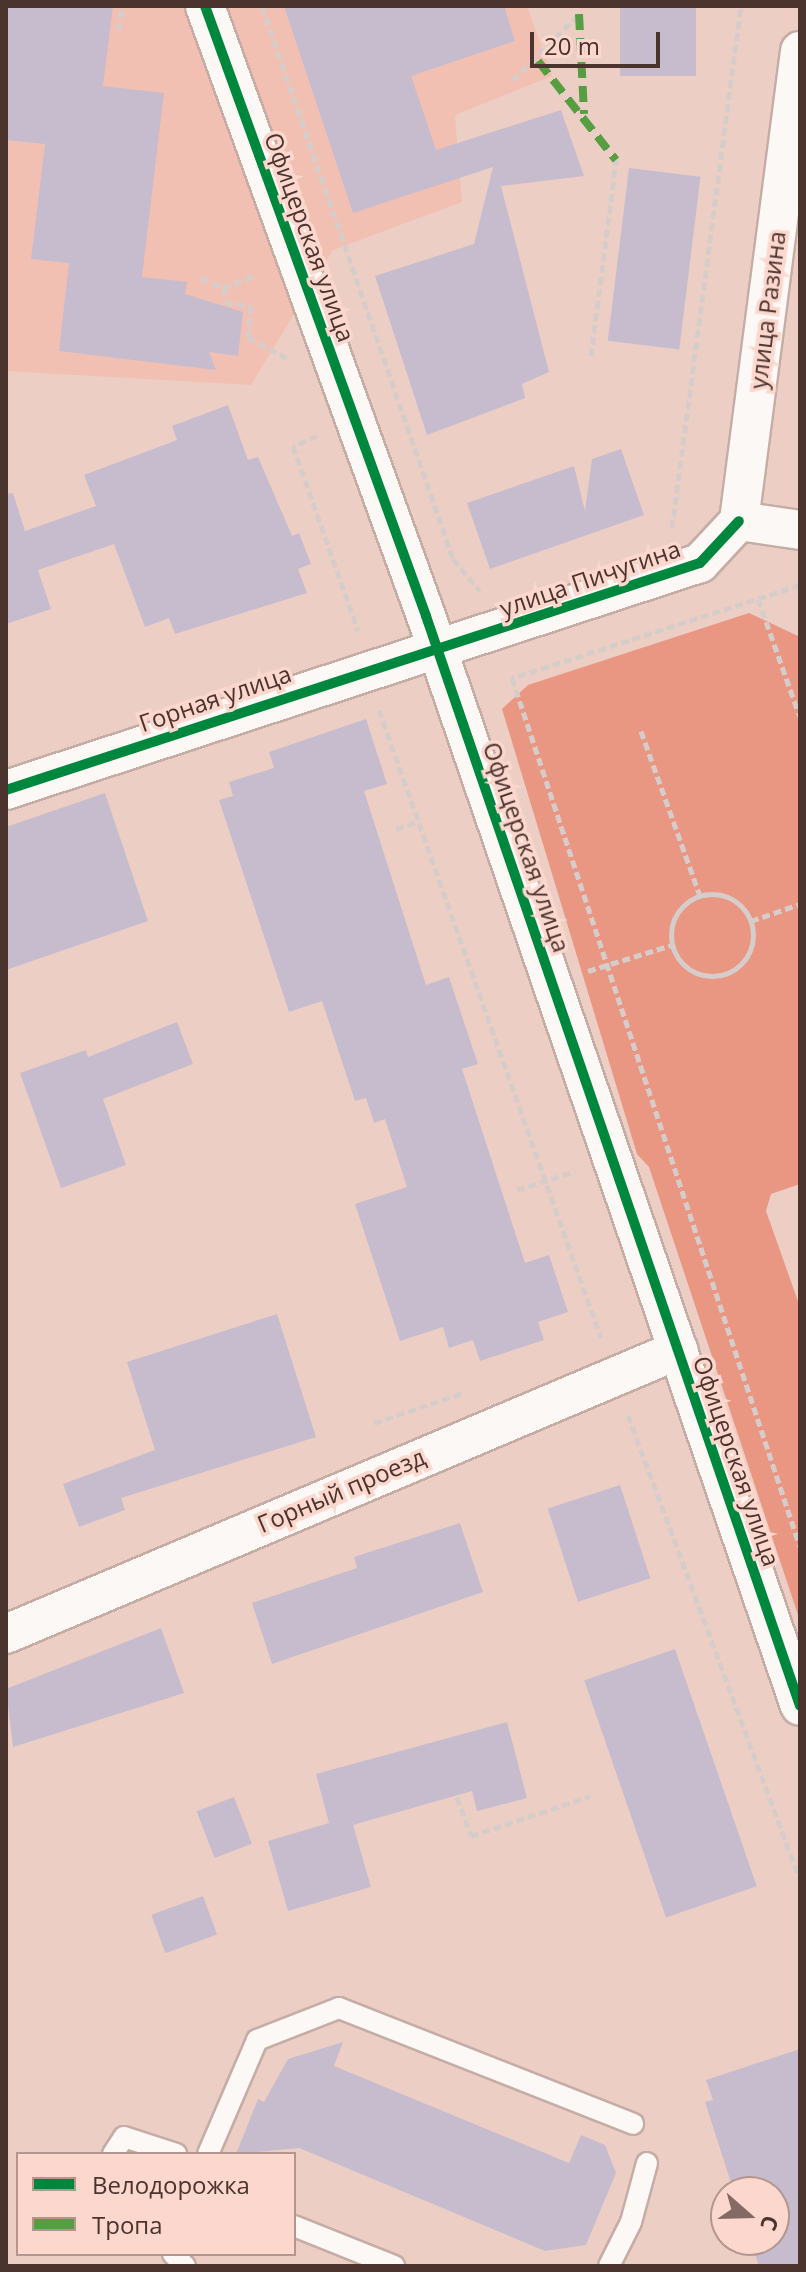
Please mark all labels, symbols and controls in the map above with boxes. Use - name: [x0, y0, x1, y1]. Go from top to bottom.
- scale bar: [534, 16, 664, 66]
- text: 20 m: [544, 29, 600, 62]
- street label: Офицерская улица: [259, 129, 361, 345]
- street label: улица Разина: [743, 229, 791, 391]
- street label: улица Пичугина: [496, 534, 684, 622]
- street label: Горная улица: [135, 658, 295, 738]
- street label: Офицерская улица: [478, 738, 576, 956]
- street label: Офицерская улица: [688, 1352, 786, 1570]
- street label: Горный проезд: [253, 1442, 429, 1538]
- legend: [16, 2152, 296, 2256]
- text: Велодорожка: [92, 2168, 250, 2201]
- north arrow: [710, 2176, 790, 2256]
- text: Тропа: [92, 2208, 163, 2241]
- text: С: [754, 2212, 787, 2235]

